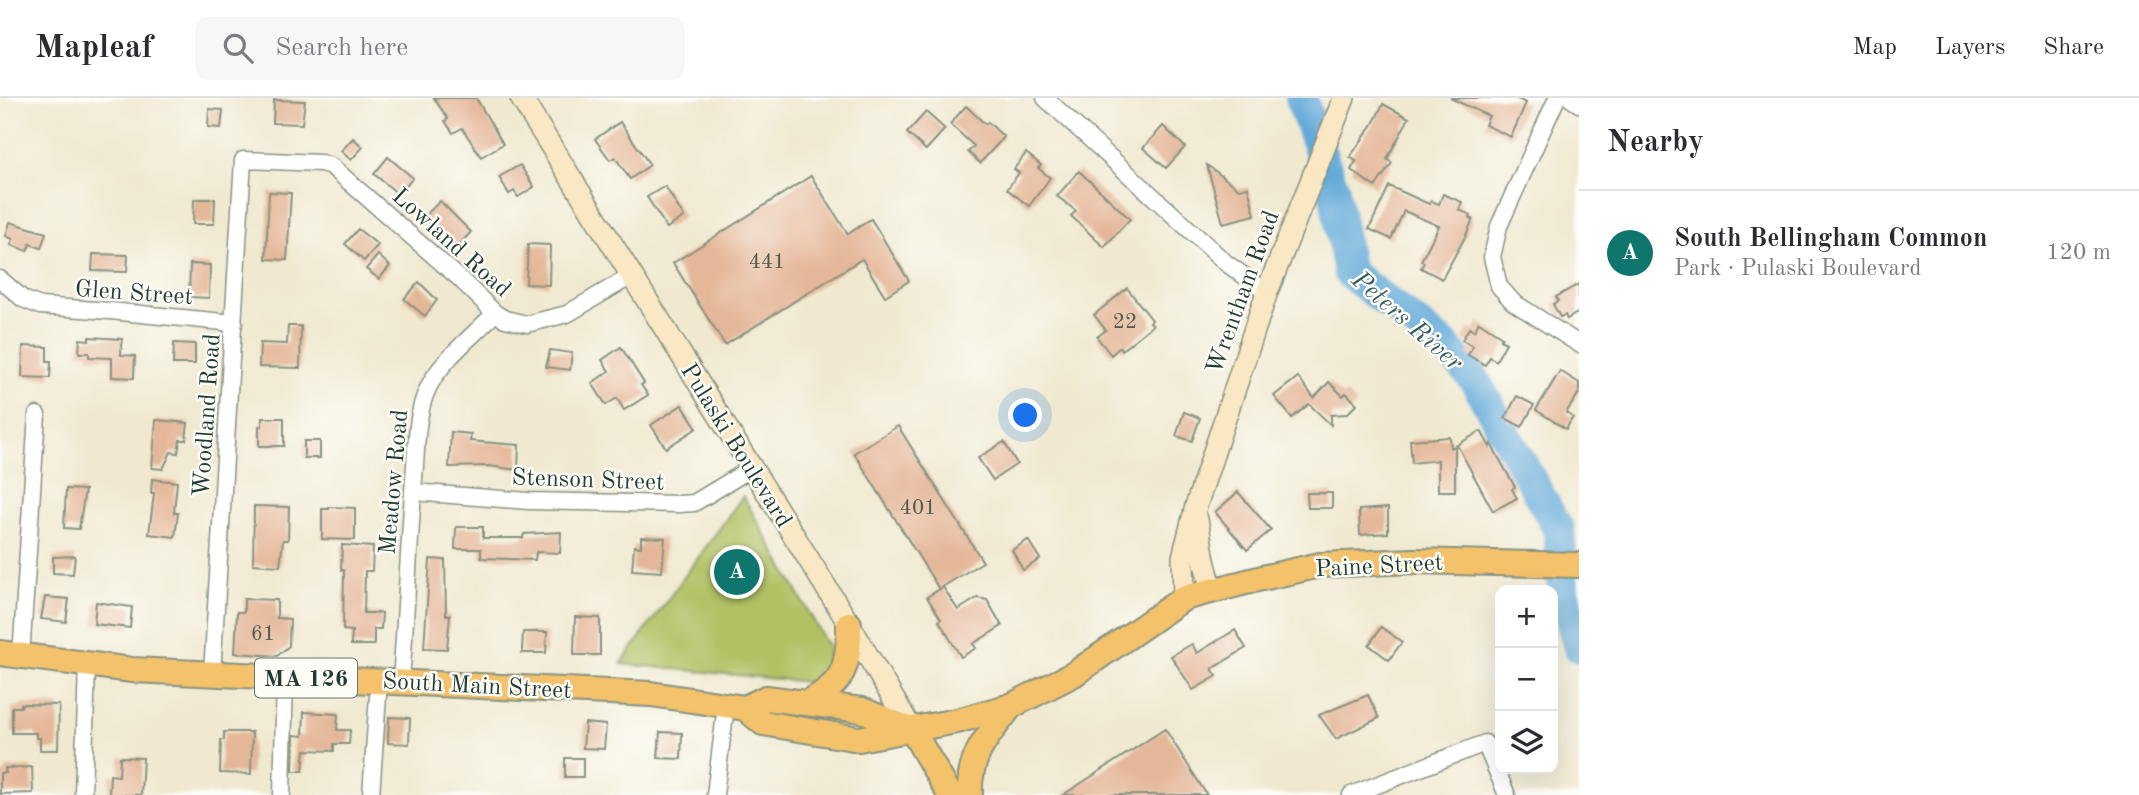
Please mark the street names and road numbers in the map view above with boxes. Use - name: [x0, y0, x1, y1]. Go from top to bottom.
- street label: Lowland Road: [387, 184, 515, 303]
- street label: Wrentham Road: [1203, 208, 1285, 378]
- street label: Glen Street: [74, 278, 194, 310]
- street label: Woodland Road: [190, 333, 226, 498]
- street label: Pulaski Boulevard: [675, 360, 795, 532]
- street label: Meadow Road: [377, 408, 413, 556]
- street label: Stenson Street: [511, 466, 665, 496]
- street label: Paine Street: [1315, 552, 1444, 582]
- road number: MA 126: [255, 658, 357, 698]
- street label: South Main Street: [382, 670, 572, 704]

